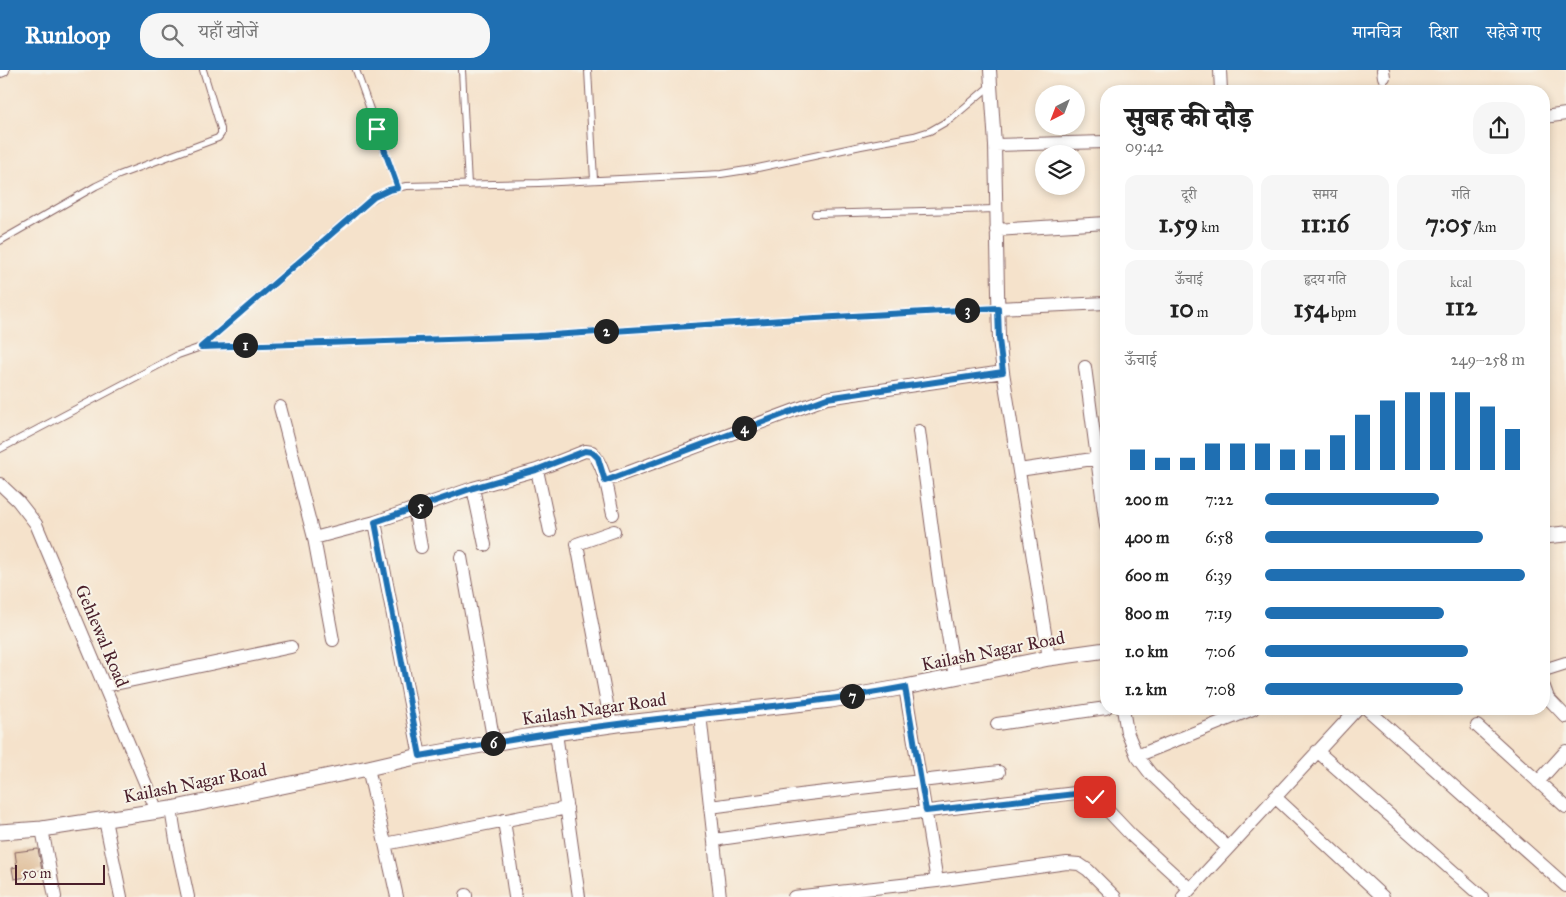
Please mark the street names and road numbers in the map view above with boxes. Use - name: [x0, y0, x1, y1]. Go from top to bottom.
- street label: Gehlewal Road: [71, 581, 133, 691]
- street label: Kailash Nagar Road: [919, 626, 1067, 677]
- street label: Kailash Nagar Road: [520, 688, 668, 731]
- street label: Kailash Nagar Road: [121, 758, 269, 809]

